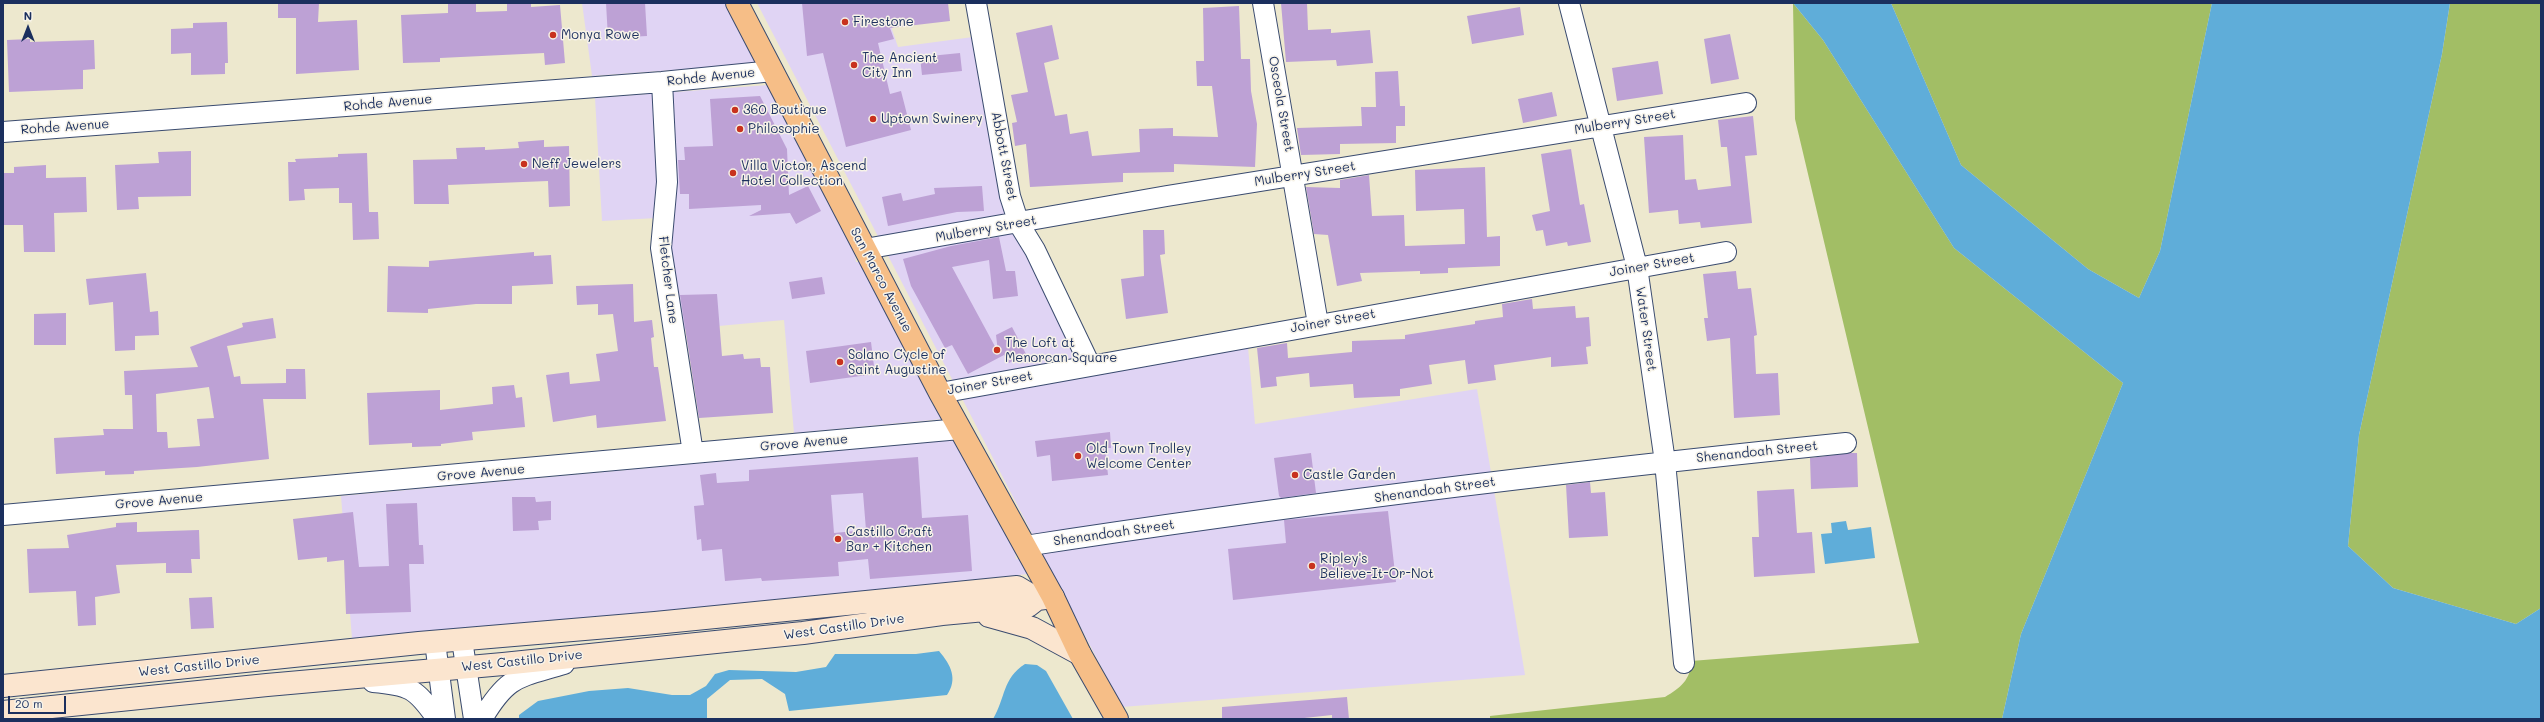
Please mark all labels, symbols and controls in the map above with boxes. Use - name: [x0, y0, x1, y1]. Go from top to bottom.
- north arrow: [8, 8, 48, 48]
- text: N: [24, 8, 32, 23]
- place label: Firestone: [853, 14, 914, 30]
- marker: Firestone: [840, 17, 850, 27]
- place label: Monya Rowe: [561, 27, 639, 43]
- marker: Monya Rowe: [548, 30, 558, 40]
- place label: The Ancient City Inn: [862, 50, 938, 81]
- street label: Osceola Street: [1265, 55, 1297, 153]
- marker: The Ancient City Inn: [849, 60, 859, 70]
- street label: Rohde Avenue: [666, 65, 756, 89]
- street label: Rohde Avenue: [343, 91, 433, 115]
- place label: 360 Boutique: [743, 102, 827, 118]
- marker: 360 Boutique: [730, 105, 740, 115]
- street label: Mulberry Street: [1573, 106, 1677, 138]
- street label: Abbott Street: [988, 110, 1020, 202]
- place label: Uptown Swinery: [881, 111, 983, 127]
- marker: Uptown Swinery: [868, 114, 878, 124]
- street label: Rohde Avenue: [20, 116, 110, 138]
- place label: Philosophie: [748, 121, 820, 137]
- marker: Philosophie: [735, 124, 745, 134]
- place label: Neff Jewelers: [532, 156, 621, 172]
- place label: Villa Victor, Ascend Hotel Collection: [741, 158, 867, 189]
- street label: Mulberry Street: [1253, 158, 1357, 190]
- marker: Neff Jewelers: [519, 159, 529, 169]
- marker: Villa Victor, Ascend Hotel Collection: [728, 168, 738, 178]
- street label: Mulberry Street: [934, 212, 1038, 246]
- street label: San Marco Avenue: [847, 225, 915, 335]
- street label: Fletcher Lane: [655, 235, 681, 325]
- street label: Joiner Street: [1608, 250, 1696, 280]
- street label: Water Street: [1632, 286, 1660, 372]
- street label: Joiner Street: [1289, 306, 1377, 336]
- place label: The Loft at Menorcan Square: [1005, 335, 1117, 366]
- marker: The Loft at Menorcan Square: [992, 345, 1002, 355]
- place label: Solano Cycle of Saint Augustine: [848, 347, 947, 378]
- marker: Solano Cycle of Saint Augustine: [835, 357, 845, 367]
- street label: Joiner Street: [946, 368, 1034, 398]
- street label: Grove Avenue: [760, 431, 848, 455]
- street label: Shenandoah Street: [1695, 438, 1819, 466]
- place label: Old Town Trolley Welcome Center: [1086, 441, 1191, 472]
- marker: Old Town Trolley Welcome Center: [1073, 451, 1083, 461]
- street label: Grove Avenue: [437, 461, 525, 485]
- place label: Castle Garden: [1303, 467, 1396, 483]
- marker: Castle Garden: [1290, 470, 1300, 480]
- street label: Shenandoah Street: [1373, 474, 1497, 506]
- street label: Grove Avenue: [115, 489, 203, 513]
- street label: Shenandoah Street: [1052, 517, 1176, 549]
- place label: Castillo Craft Bar + Kitchen: [846, 524, 932, 555]
- marker: Castillo Craft Bar + Kitchen: [833, 534, 843, 544]
- place label: Ripley's Believe-It-Or-Not: [1320, 551, 1434, 582]
- marker: Ripley's Believe-It-Or-Not: [1307, 561, 1317, 571]
- street label: West Castillo Drive: [783, 611, 905, 643]
- street label: West Castillo Drive: [461, 647, 583, 675]
- street label: West Castillo Drive: [138, 652, 260, 680]
- scale bar: [10, 688, 68, 714]
- text: 20 m: [15, 695, 43, 711]

